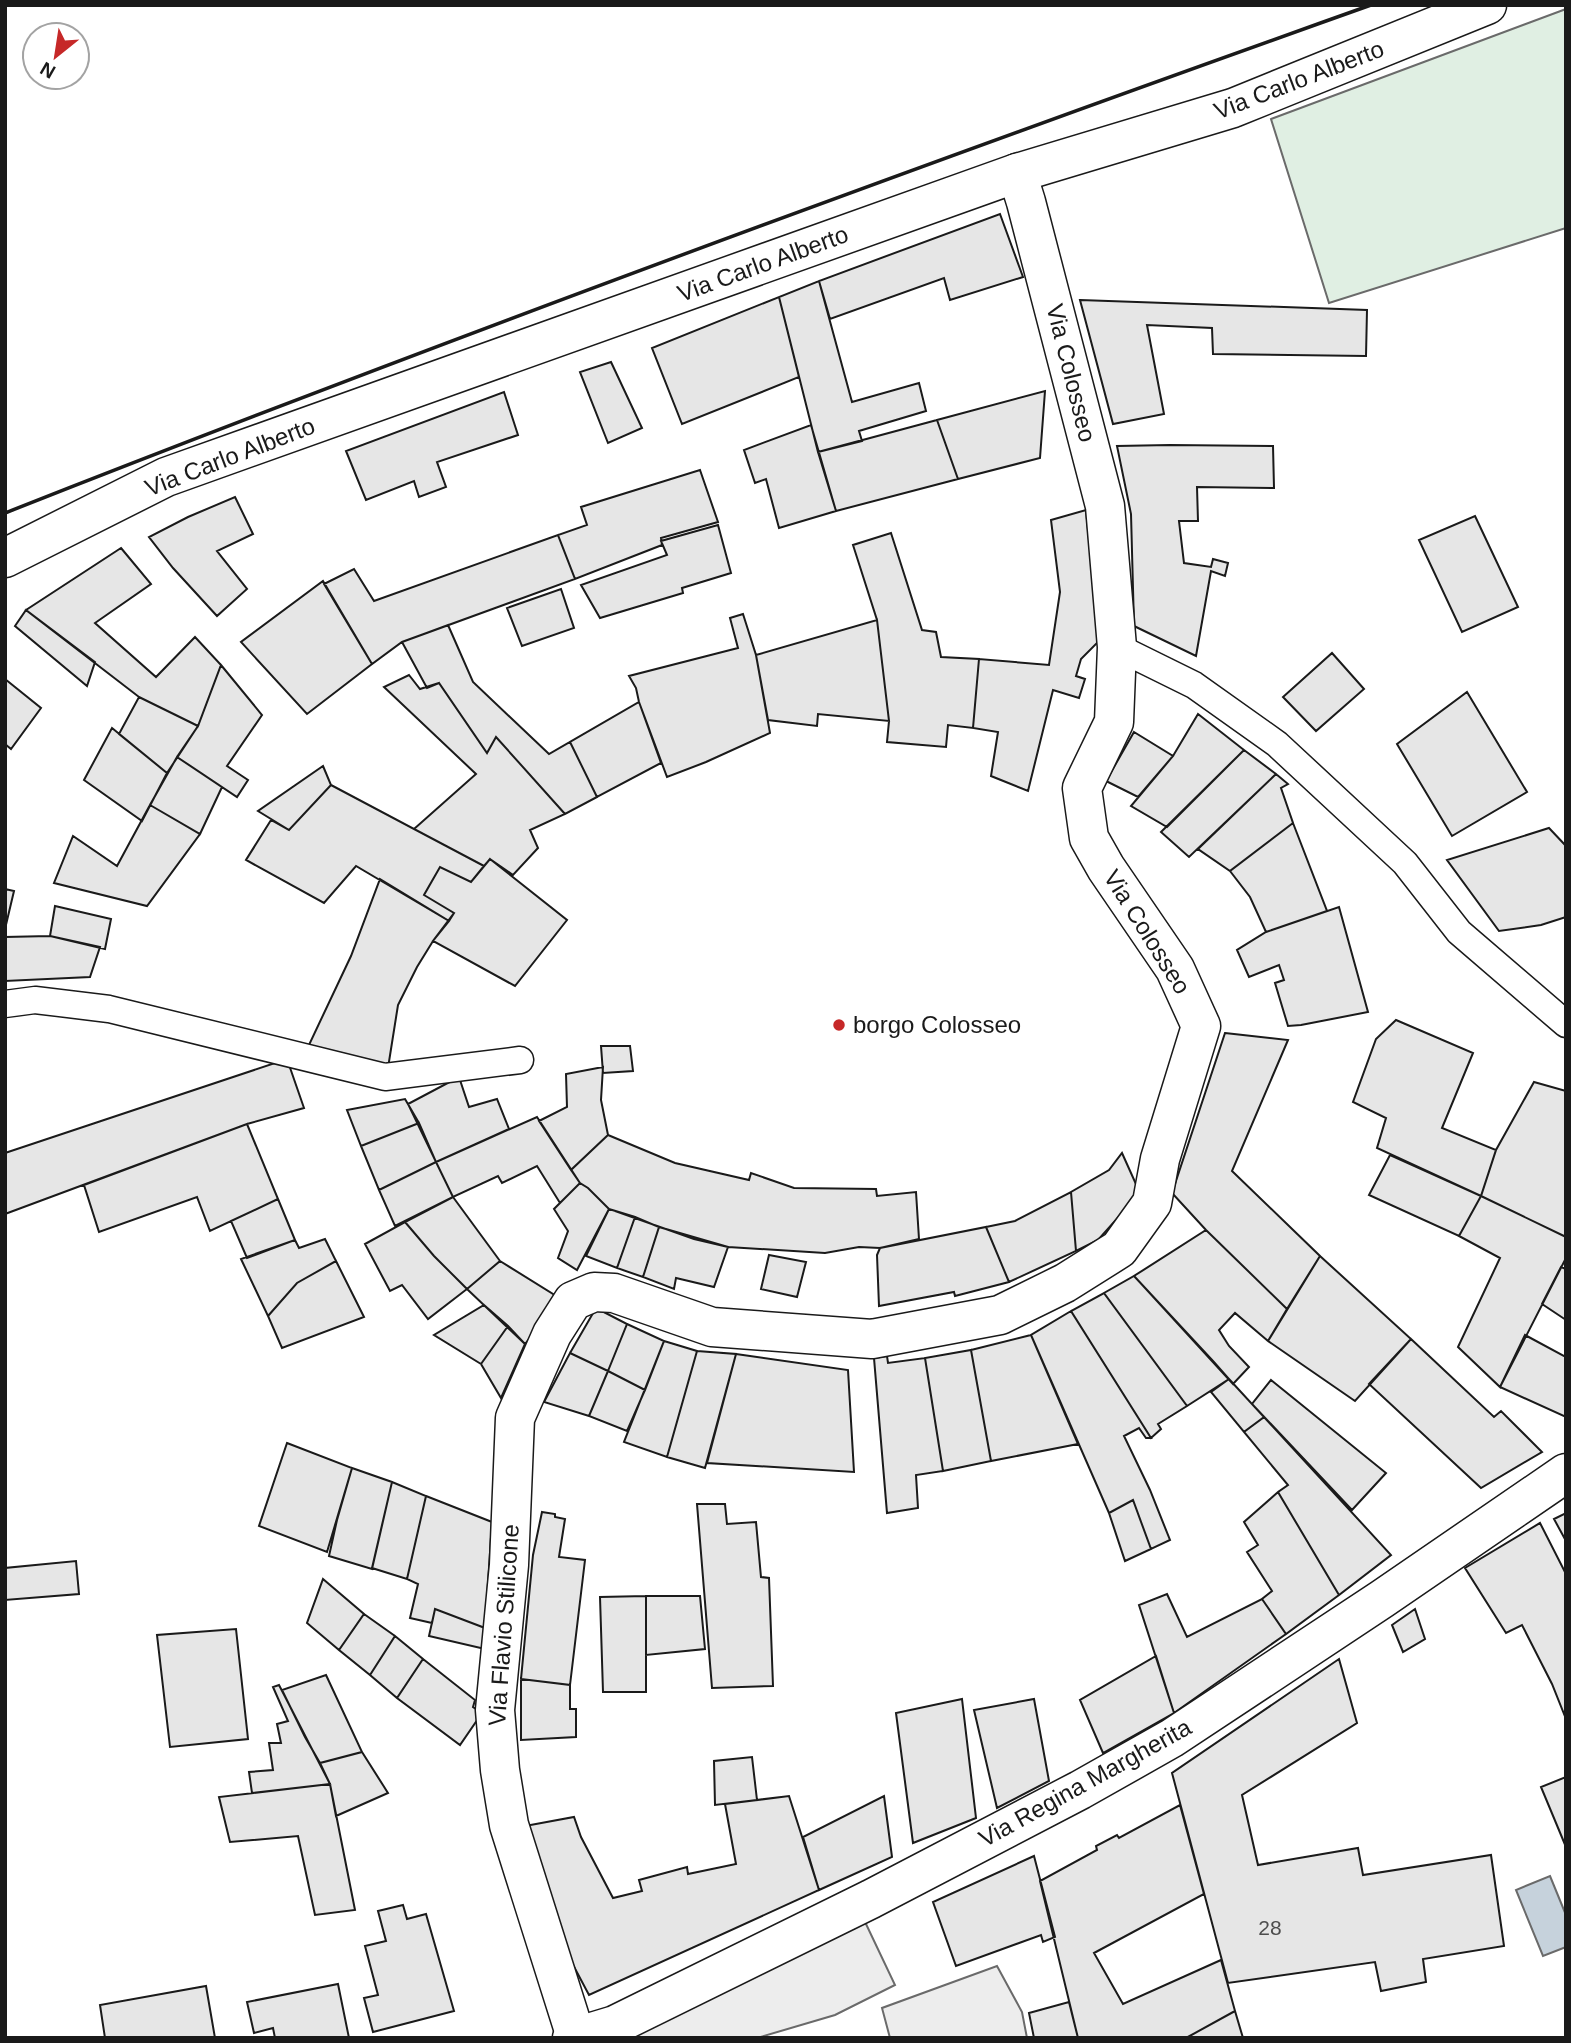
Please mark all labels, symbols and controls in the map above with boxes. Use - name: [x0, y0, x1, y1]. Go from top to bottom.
- north arrow: [21, 21, 91, 91]
- street label: Via Carlo Alberto: [1210, 35, 1388, 124]
- text: N: [37, 58, 59, 83]
- street label: Via Carlo Alberto: [674, 220, 852, 307]
- street label: Via Colosseo: [1041, 301, 1102, 445]
- street label: Via Carlo Alberto: [141, 412, 319, 501]
- street label: Via Colosseo: [1099, 865, 1196, 999]
- place label: borgo Colosseo: [853, 1011, 1021, 1038]
- marker: borgo Colosseo: [831, 1017, 847, 1033]
- street label: Via Flavio Stilicone: [483, 1523, 524, 1727]
- street label: Via Regina Margherita: [974, 1713, 1196, 1852]
- house number: 28: [1258, 1916, 1282, 1939]

